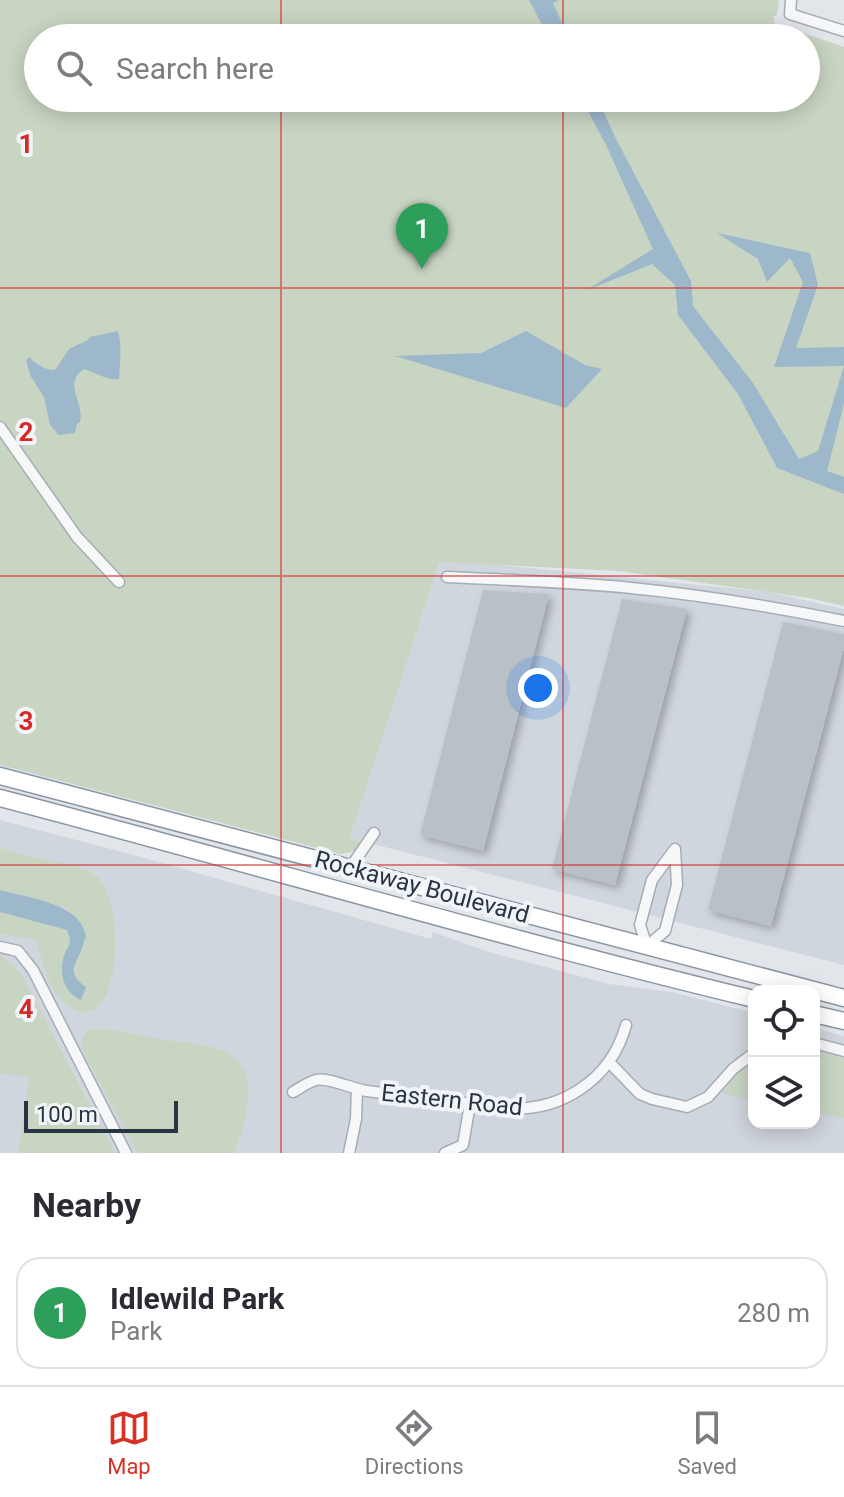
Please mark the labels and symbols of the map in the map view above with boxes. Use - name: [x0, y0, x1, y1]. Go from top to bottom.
- text: 1: [19, 129, 33, 159]
- pin: 1: [396, 203, 448, 269]
- text: 2: [19, 417, 33, 447]
- your location: [518, 668, 558, 708]
- text: 3: [19, 706, 33, 736]
- street label: Rockaway Boulevard: [312, 845, 532, 929]
- text: 4: [19, 994, 34, 1024]
- street label: Eastern Road: [380, 1079, 524, 1121]
- scale bar: [24, 1097, 178, 1133]

